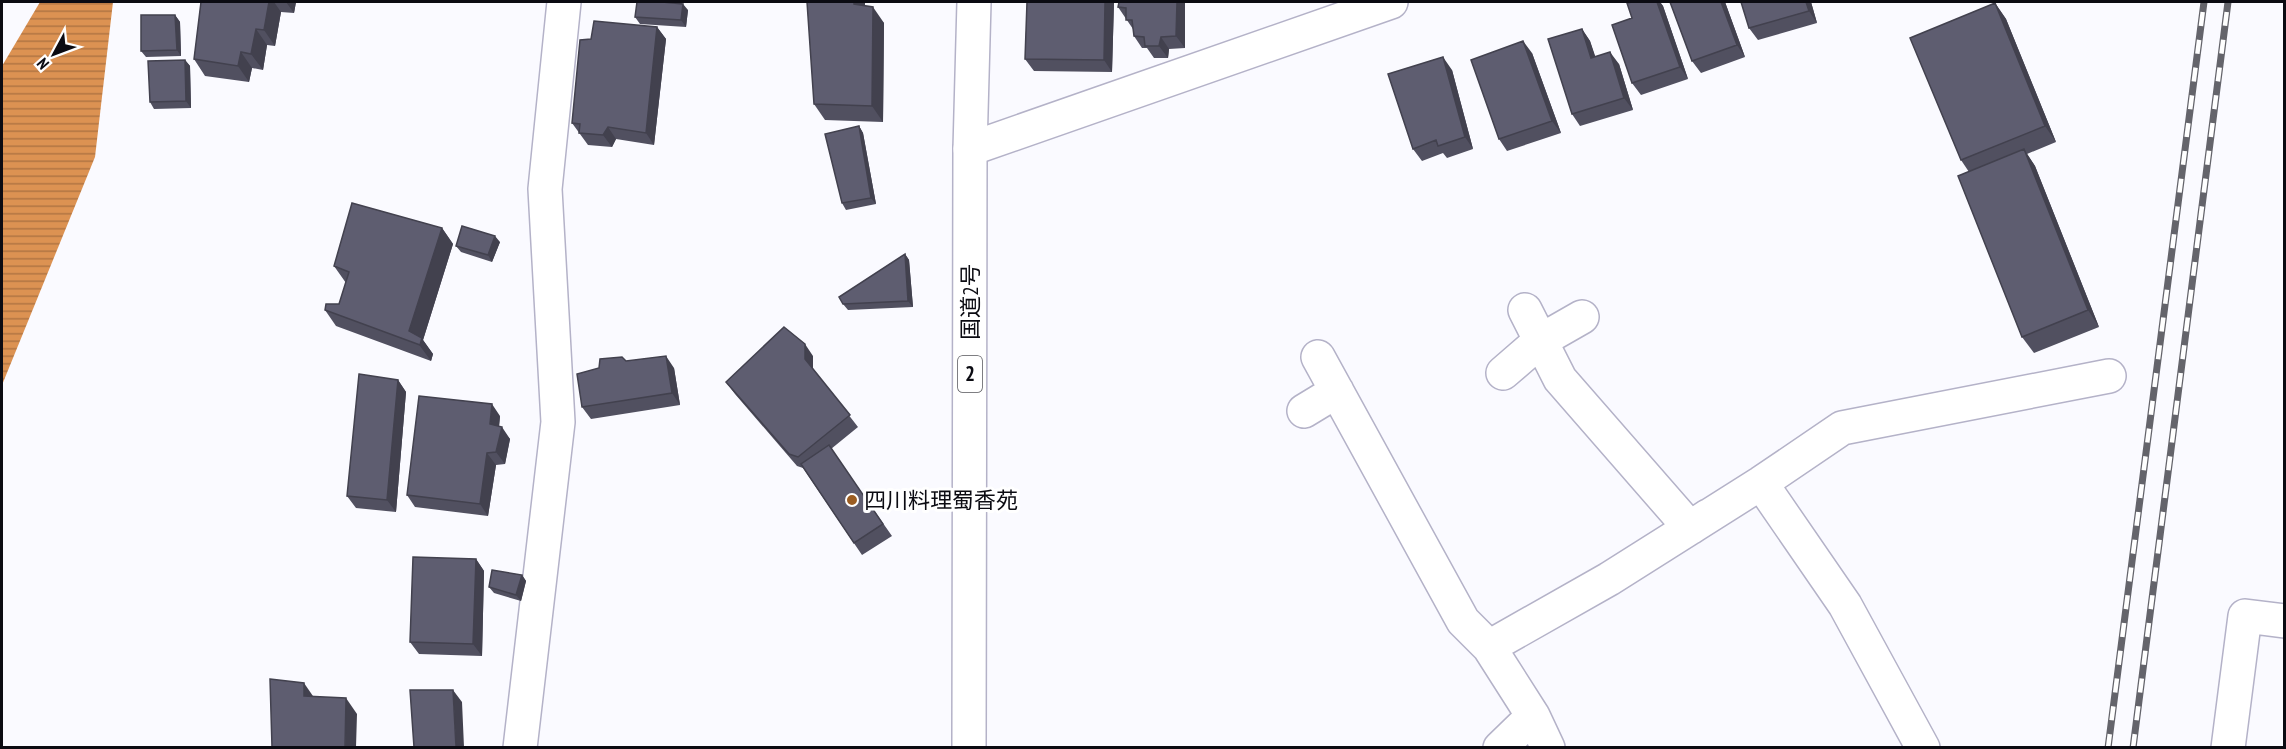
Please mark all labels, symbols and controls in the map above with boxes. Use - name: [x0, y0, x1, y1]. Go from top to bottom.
- north arrow: [24, 24, 84, 84]
- text: N: [32, 54, 53, 74]
- street label: 国道2号: [956, 264, 984, 340]
- road number: 2: [958, 356, 982, 392]
- place label: 四川料理蜀香苑: [864, 486, 1018, 514]
- marker: 四川料理蜀香苑: [845, 493, 859, 507]

